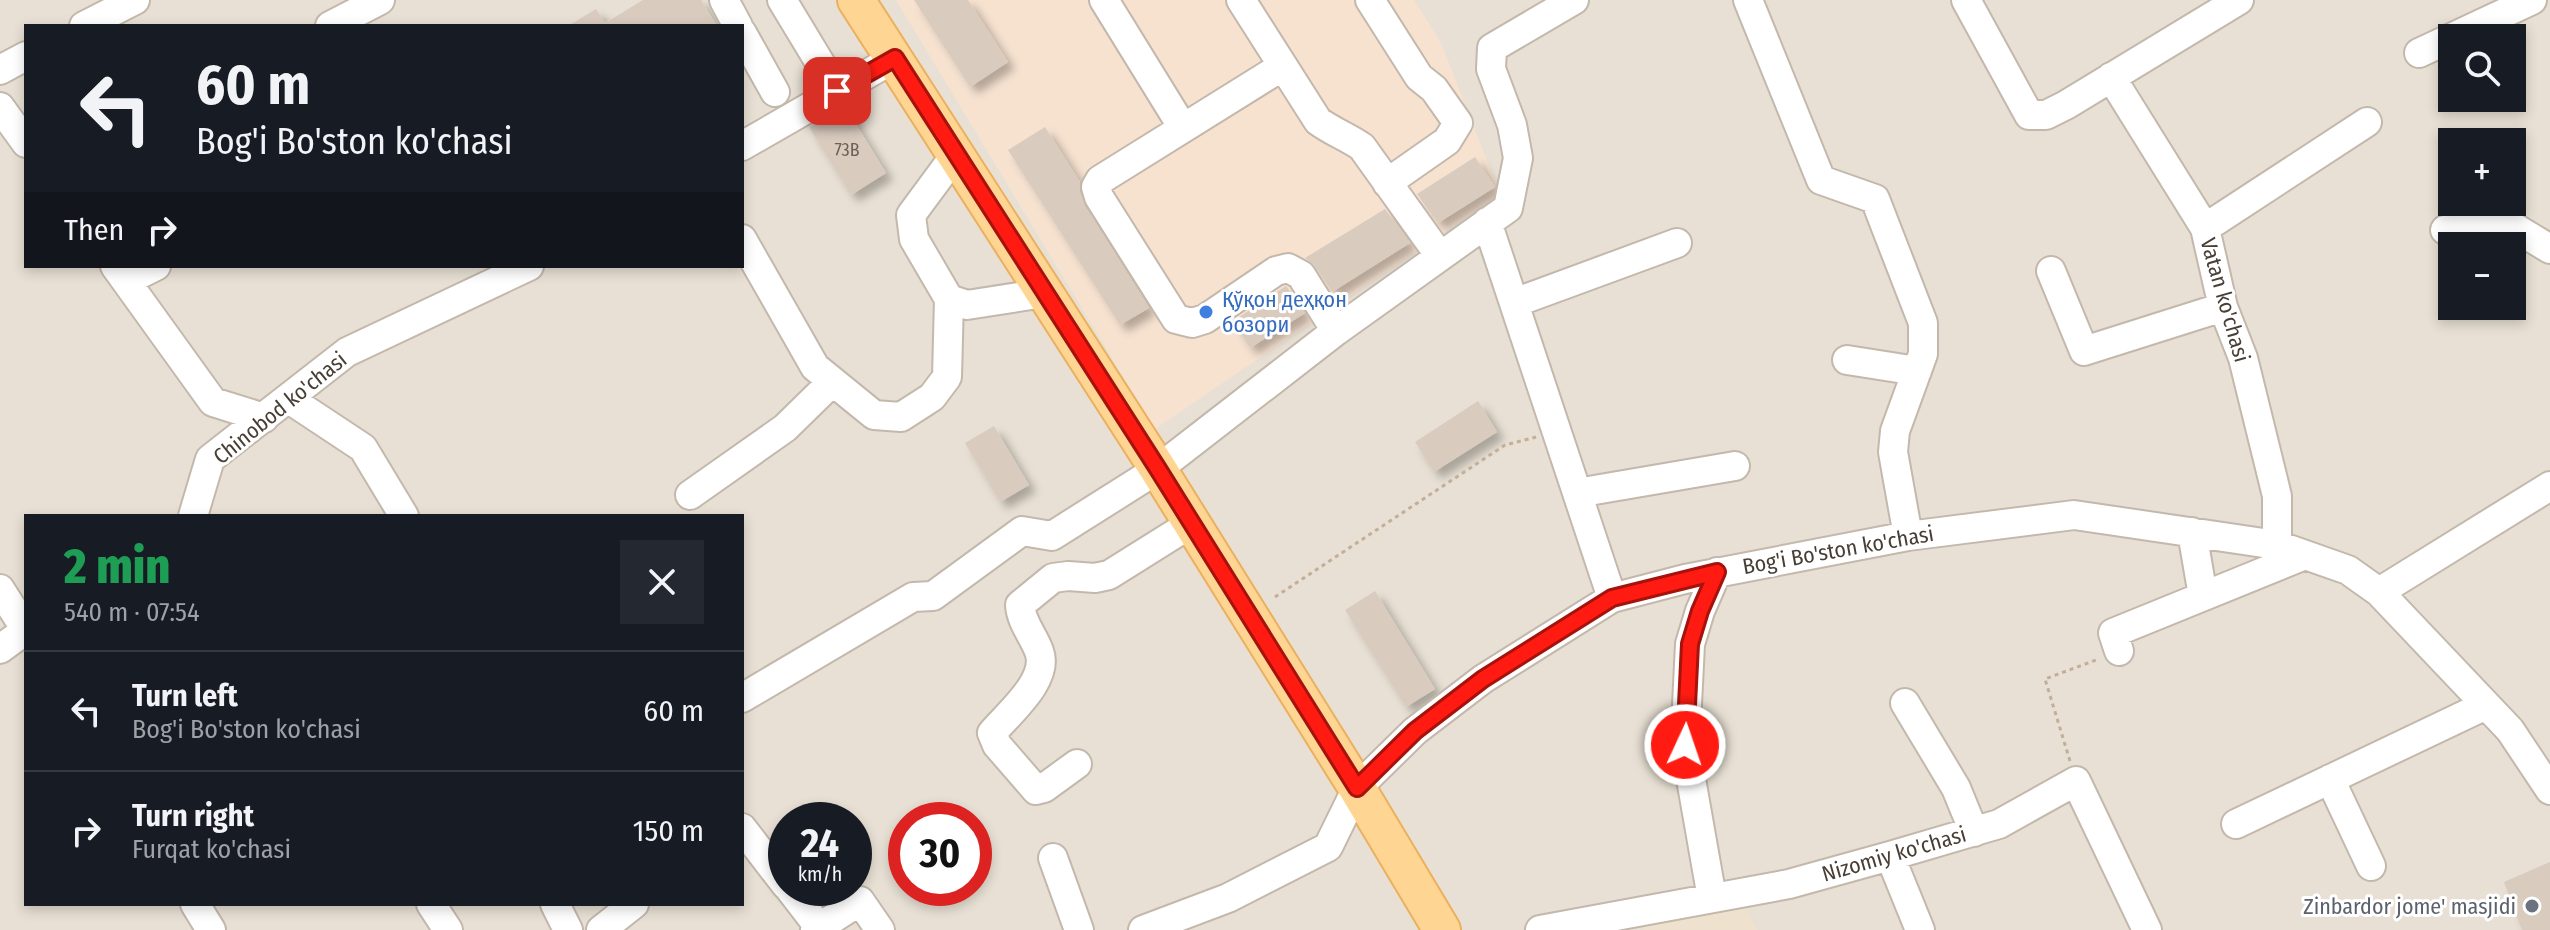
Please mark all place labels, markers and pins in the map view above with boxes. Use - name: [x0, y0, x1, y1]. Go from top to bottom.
- pin: [803, 57, 871, 125]
- place label: Қўқон деҳқон бозори: [1222, 286, 1347, 338]
- marker: Қўқон деҳқон бозори: [1197, 303, 1215, 321]
- place label: Zinbardor jome' masjidi: [2303, 893, 2516, 920]
- marker: Zinbardor jome' masjidi: [2523, 897, 2541, 915]

